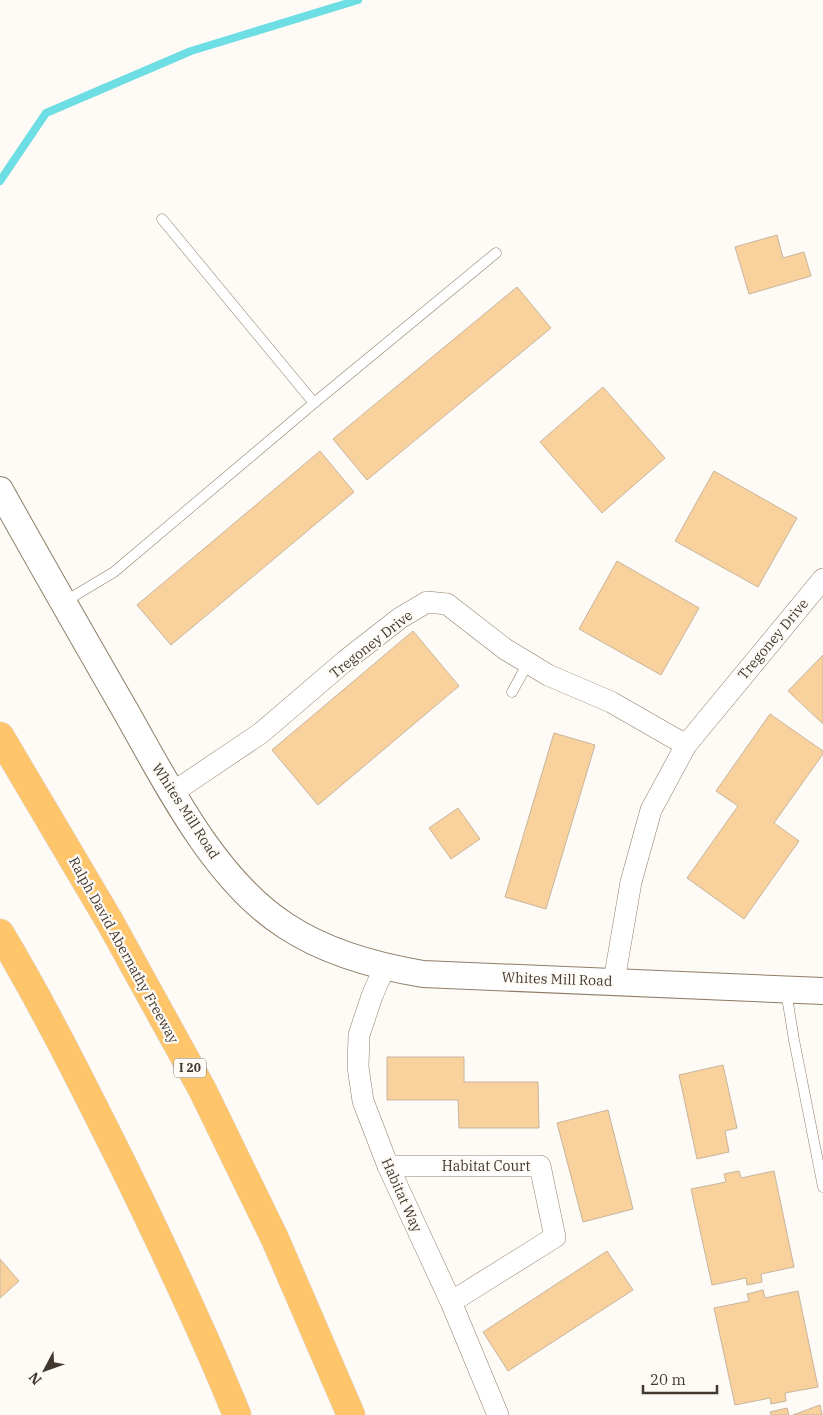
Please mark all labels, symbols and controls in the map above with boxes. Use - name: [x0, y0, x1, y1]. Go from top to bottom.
- street label: Tregoney Drive: [734, 595, 812, 683]
- street label: Tregoney Drive: [326, 606, 416, 682]
- street label: Whites Mill Road: [148, 760, 224, 863]
- street label: Ralph David Abernathy Freeway: [65, 854, 183, 1047]
- street label: Whites Mill Road: [501, 968, 613, 990]
- road number: I 20: [174, 1058, 206, 1078]
- street label: Habitat Way: [378, 1155, 427, 1236]
- street label: Habitat Court: [442, 1157, 530, 1175]
- north arrow: [20, 1345, 70, 1395]
- scale bar: [643, 1362, 717, 1394]
- text: N: [25, 1368, 46, 1389]
- text: 20 m: [650, 1370, 686, 1389]

